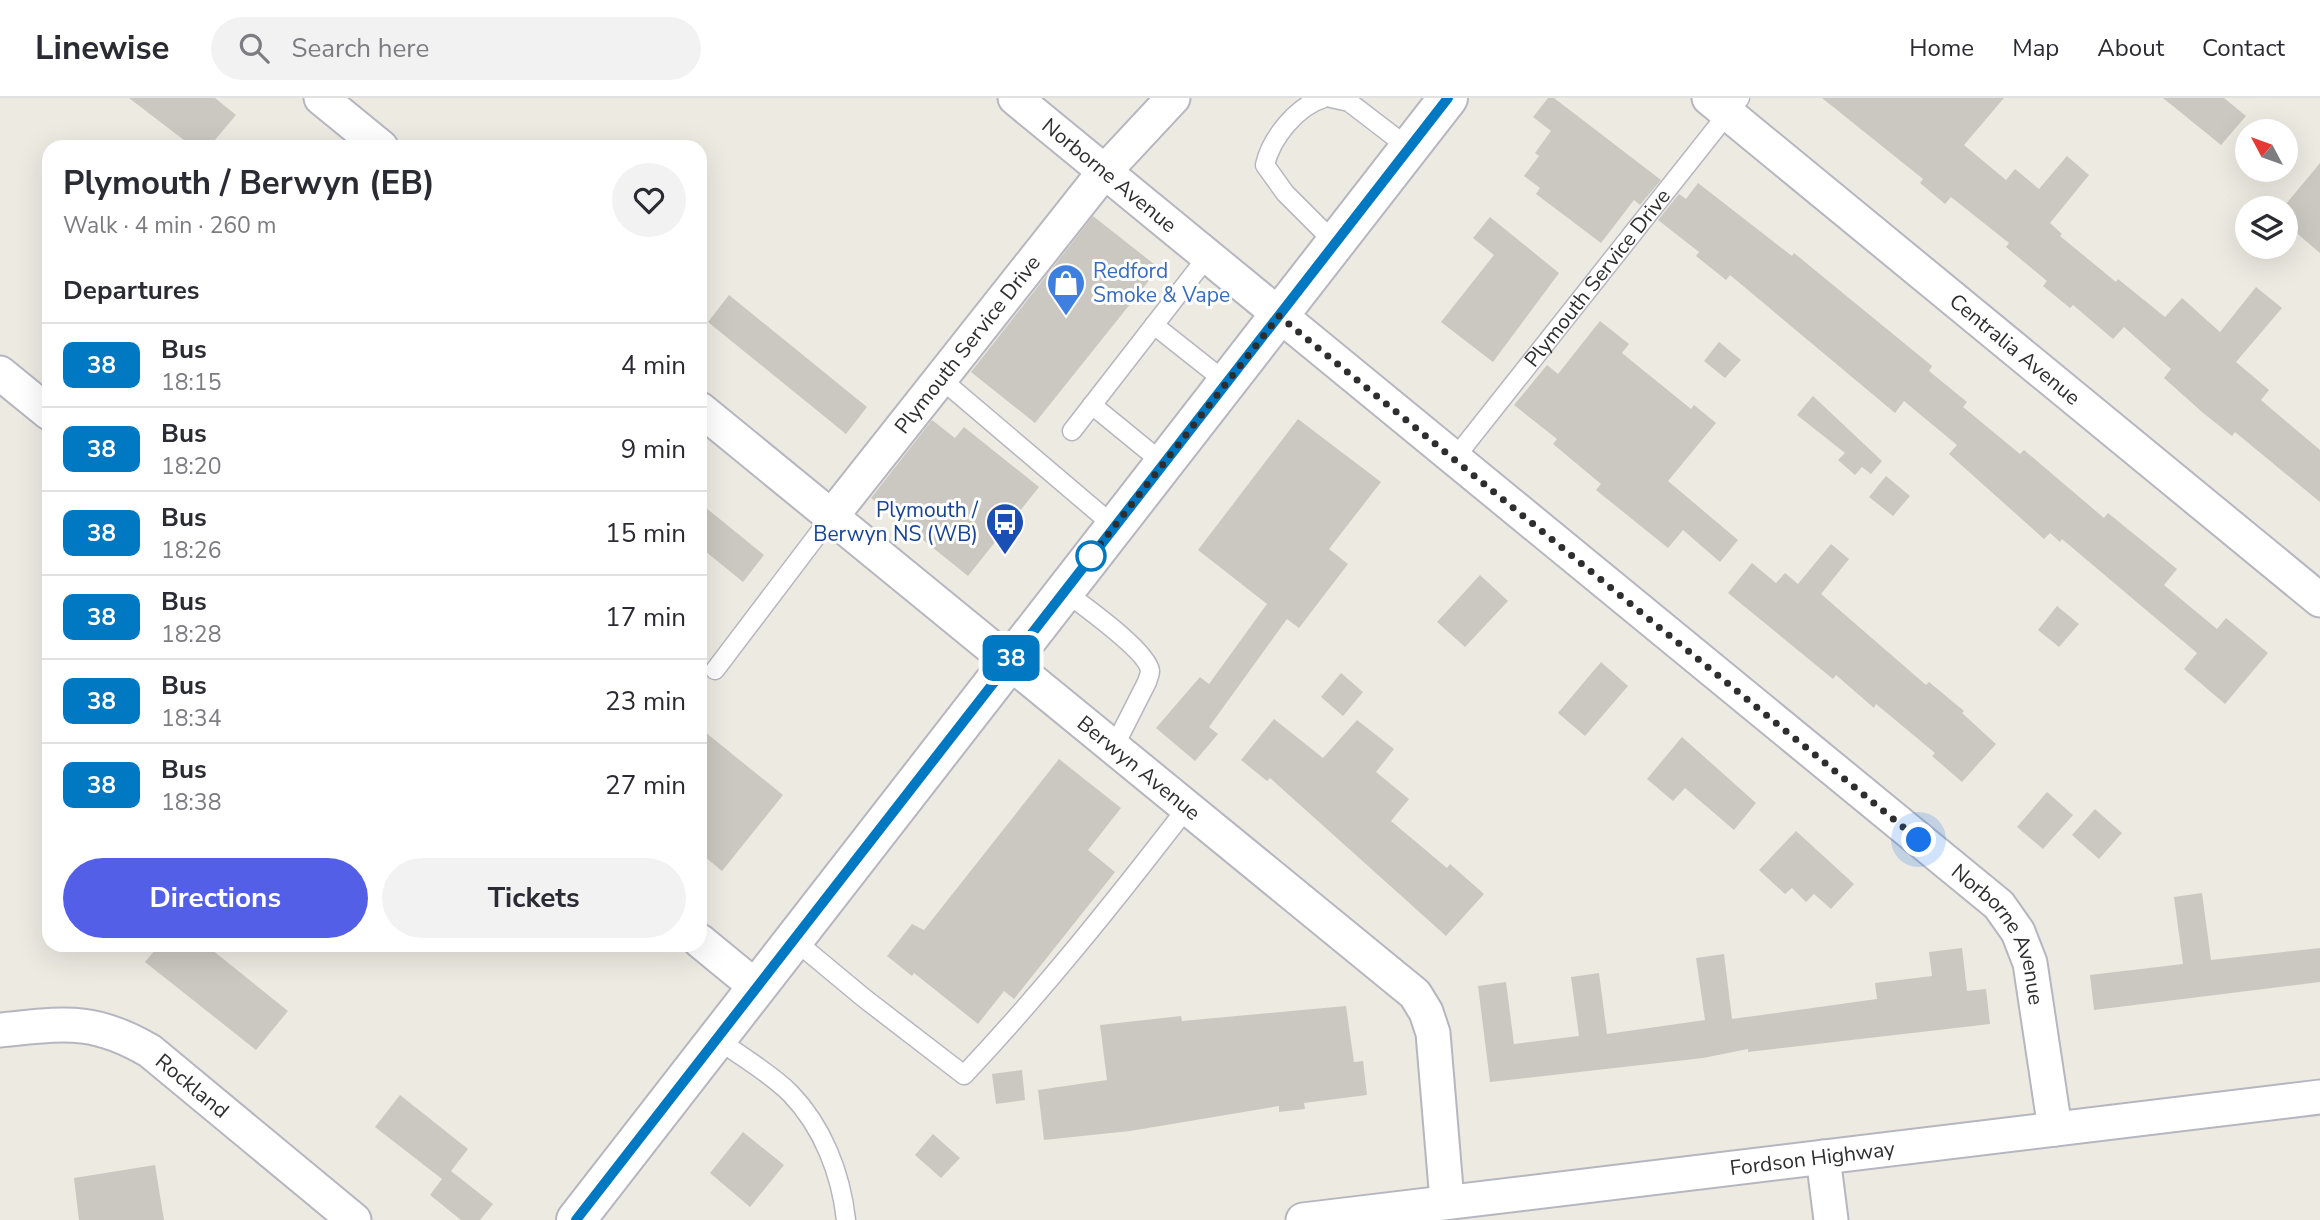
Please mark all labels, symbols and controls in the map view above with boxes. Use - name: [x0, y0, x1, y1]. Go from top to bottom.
- search box: [211, 17, 701, 80]
- text: Linewise: [35, 26, 169, 71]
- icon: search: [235, 29, 273, 67]
- text: Search here: [291, 31, 429, 66]
- text: Home: [1909, 32, 1974, 64]
- text: Map: [2012, 32, 2059, 64]
- text: About: [2097, 32, 2164, 64]
- text: Contact: [2202, 32, 2285, 64]
- street label: Norborne Avenue: [1036, 112, 1183, 239]
- north arrow: [2235, 119, 2298, 182]
- map controls: [2235, 119, 2298, 259]
- text: Plymouth / Berwyn (EB): [63, 161, 435, 206]
- button: heart: [612, 163, 686, 237]
- street label: Plymouth Service Drive: [1518, 183, 1677, 373]
- button: layers: [2235, 196, 2298, 259]
- text: Walk · 4 min · 260 m: [63, 210, 276, 241]
- street label: Plymouth Service Drive: [888, 249, 1047, 439]
- place label: Redford Smoke & Vape: [1093, 257, 1230, 309]
- shop icon: Redford Smoke & Vape: [1045, 262, 1087, 317]
- text: Departures: [63, 273, 199, 308]
- street label: Centralia Avenue: [1944, 287, 2086, 412]
- text: Bus: [161, 332, 207, 367]
- text: 4 min: [621, 348, 686, 383]
- text: 38: [87, 349, 116, 381]
- text: 18:15: [161, 367, 221, 398]
- text: Bus: [161, 416, 207, 451]
- text: 9 min: [621, 432, 686, 467]
- text: 38: [87, 433, 116, 465]
- text: 18:20: [161, 451, 221, 482]
- place label: Plymouth / Berwyn NS (WB): [813, 496, 979, 548]
- text: Bus: [161, 500, 207, 535]
- bus stop icon: Plymouth / Berwyn NS (WB): [984, 501, 1026, 556]
- text: 15 min: [605, 516, 686, 551]
- text: 38: [87, 517, 116, 549]
- text: 18:26: [161, 535, 221, 566]
- unlabelled marker: [1076, 541, 1106, 571]
- text: Bus: [161, 584, 207, 619]
- text: 17 min: [605, 600, 686, 635]
- text: 38: [87, 601, 116, 633]
- text: 18:28: [161, 619, 221, 650]
- line badge: 38: [979, 635, 1042, 681]
- text: 38: [997, 642, 1025, 674]
- text: Bus: [161, 668, 207, 703]
- text: 23 min: [605, 684, 686, 719]
- text: 38: [87, 685, 116, 717]
- text: 18:34: [161, 703, 221, 734]
- street label: Berwyn Avenue: [1071, 709, 1206, 827]
- text: Bus: [161, 752, 207, 787]
- text: 27 min: [605, 768, 686, 803]
- text: 38: [87, 769, 116, 801]
- text: 18:38: [161, 787, 221, 818]
- your location: [1901, 822, 1936, 857]
- button: Directions: [63, 858, 368, 938]
- button: Tickets: [382, 858, 686, 938]
- street label: Norborne Avenue: [1945, 858, 2050, 1007]
- street label: Rockland: [150, 1047, 235, 1125]
- street label: Fordson Highway: [1728, 1135, 1897, 1182]

